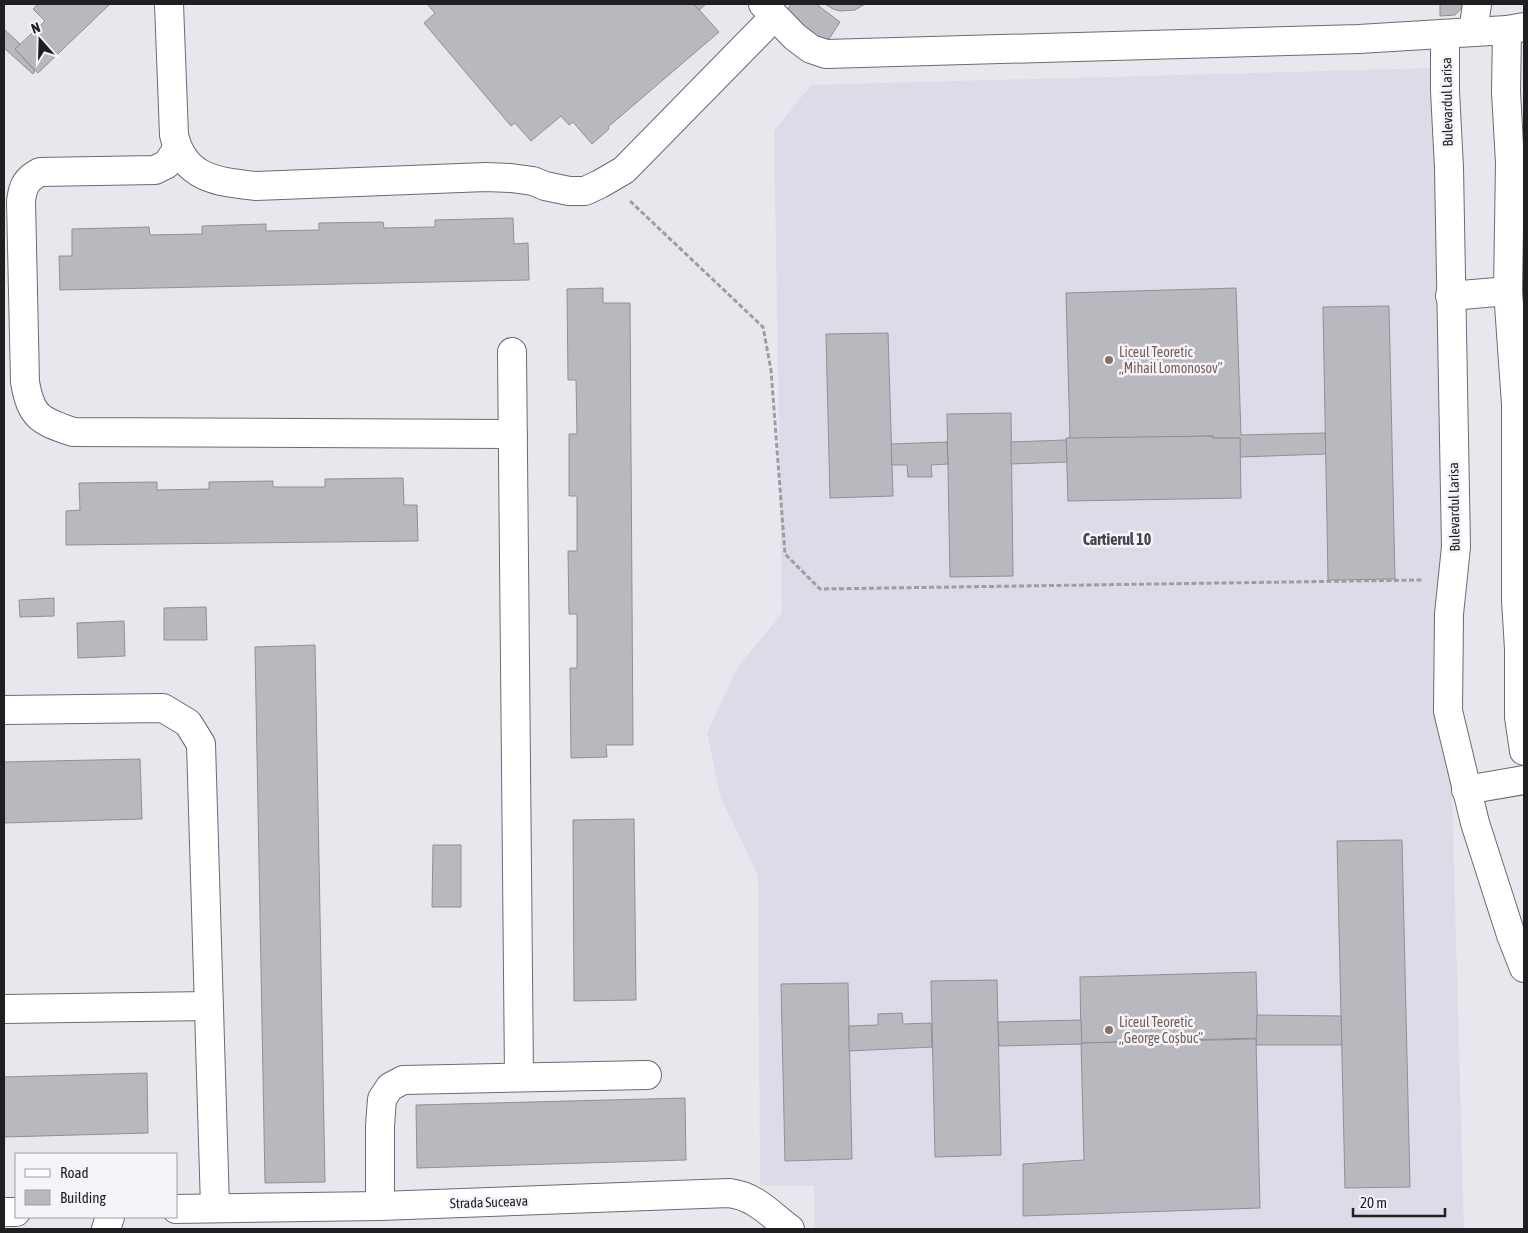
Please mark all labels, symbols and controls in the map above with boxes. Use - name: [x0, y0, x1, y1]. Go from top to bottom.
- north arrow: [15, 15, 65, 65]
- text: N: [29, 19, 42, 37]
- street label: Bulevardul Larisa: [1438, 57, 1456, 147]
- place label: Liceul Teoretic „Mihail Lomonosov”: [1119, 344, 1223, 376]
- marker: Liceul Teoretic „Mihail Lomonosov”: [1103, 354, 1115, 366]
- street label: Bulevardul Larisa: [1445, 462, 1463, 552]
- district label: Cartierul 10: [1083, 530, 1152, 548]
- place label: Liceul Teoretic „George Coșbuc”: [1119, 1014, 1203, 1046]
- marker: Liceul Teoretic „George Coșbuc”: [1103, 1024, 1115, 1036]
- legend: [15, 1153, 178, 1218]
- text: Road: [60, 1164, 89, 1181]
- scale bar: [1353, 1186, 1446, 1218]
- text: Building: [60, 1189, 106, 1206]
- street label: Strada Suceava: [450, 1193, 528, 1211]
- text: 20 m: [1360, 1194, 1387, 1211]

